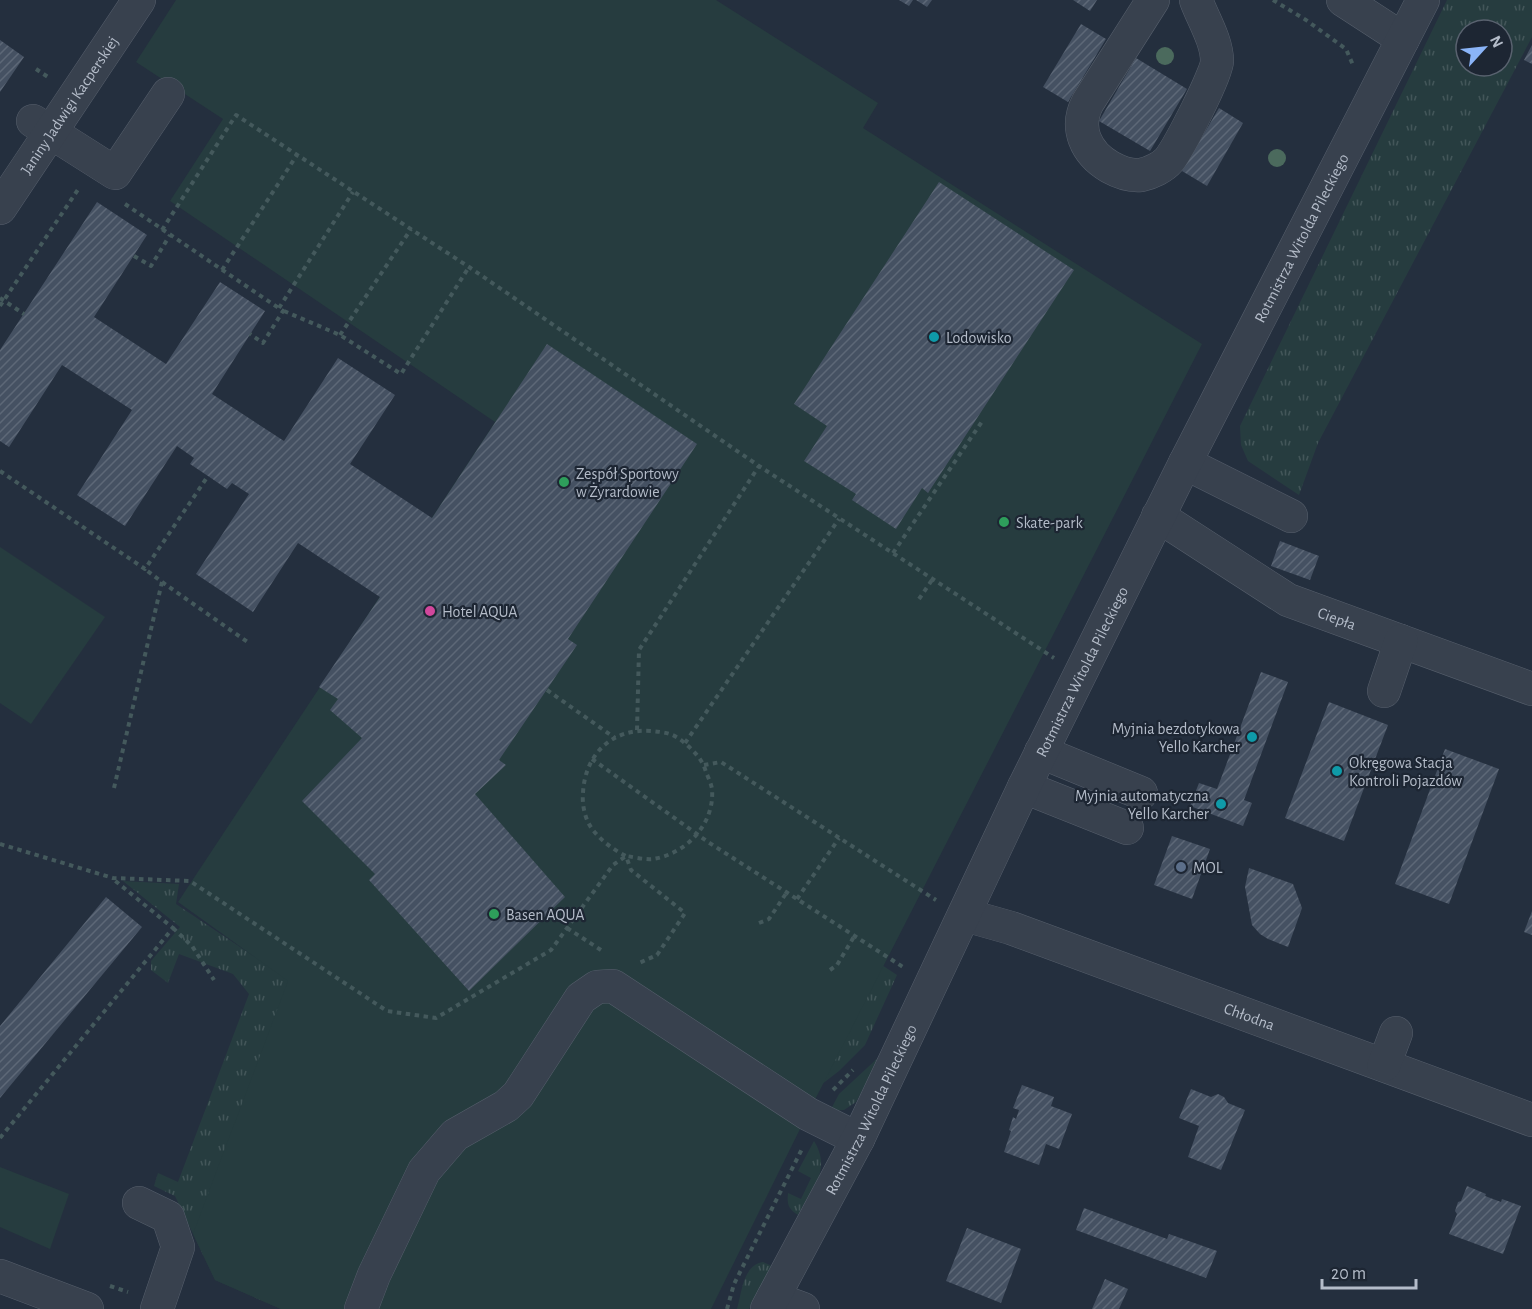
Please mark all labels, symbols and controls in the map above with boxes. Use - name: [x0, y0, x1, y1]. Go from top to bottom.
- north arrow: [1454, 18, 1514, 78]
- text: N: [1487, 33, 1506, 50]
- street label: Janiny Jadwigi Kacperskiej: [18, 34, 122, 177]
- street label: Rotmistrza Witolda Pileckiego: [1252, 151, 1352, 325]
- marker: Lodowisko: [927, 330, 941, 344]
- place label: Lodowisko: [946, 330, 1012, 346]
- place label: Zespół Sportowy w Żyrardowie: [576, 466, 679, 501]
- marker: Zespół Sportowy w Żyrardowie: [557, 475, 571, 489]
- marker: Skate-park: [997, 515, 1011, 529]
- place label: Skate-park: [1016, 515, 1083, 531]
- street label: Rotmistrza Witolda Pileckiego: [1033, 584, 1131, 760]
- marker: Hotel AQUA: [423, 604, 437, 618]
- place label: Hotel AQUA: [442, 604, 518, 621]
- street label: Ciepła: [1316, 605, 1358, 633]
- place label: Myjnia bezdotykowa Yello Karcher: [1112, 721, 1241, 755]
- marker: Myjnia bezdotykowa Yello Karcher: [1245, 730, 1259, 744]
- place label: Okręgowa Stacja Kontroli Pojazdów: [1349, 755, 1462, 790]
- marker: Okręgowa Stacja Kontroli Pojazdów: [1330, 764, 1344, 778]
- place label: Myjnia automatyczna Yello Karcher: [1075, 788, 1210, 822]
- marker: Myjnia automatyczna Yello Karcher: [1214, 797, 1228, 811]
- marker: MOL: [1174, 860, 1188, 874]
- place label: MOL: [1193, 860, 1223, 876]
- marker: Basen AQUA: [487, 907, 501, 921]
- place label: Basen AQUA: [506, 907, 584, 924]
- street label: Chłodna: [1222, 1000, 1277, 1033]
- street label: Rotmistrza Witolda Pileckiego: [823, 1022, 920, 1198]
- scale bar: [1322, 1252, 1416, 1290]
- text: 20 m: [1331, 1265, 1366, 1283]

